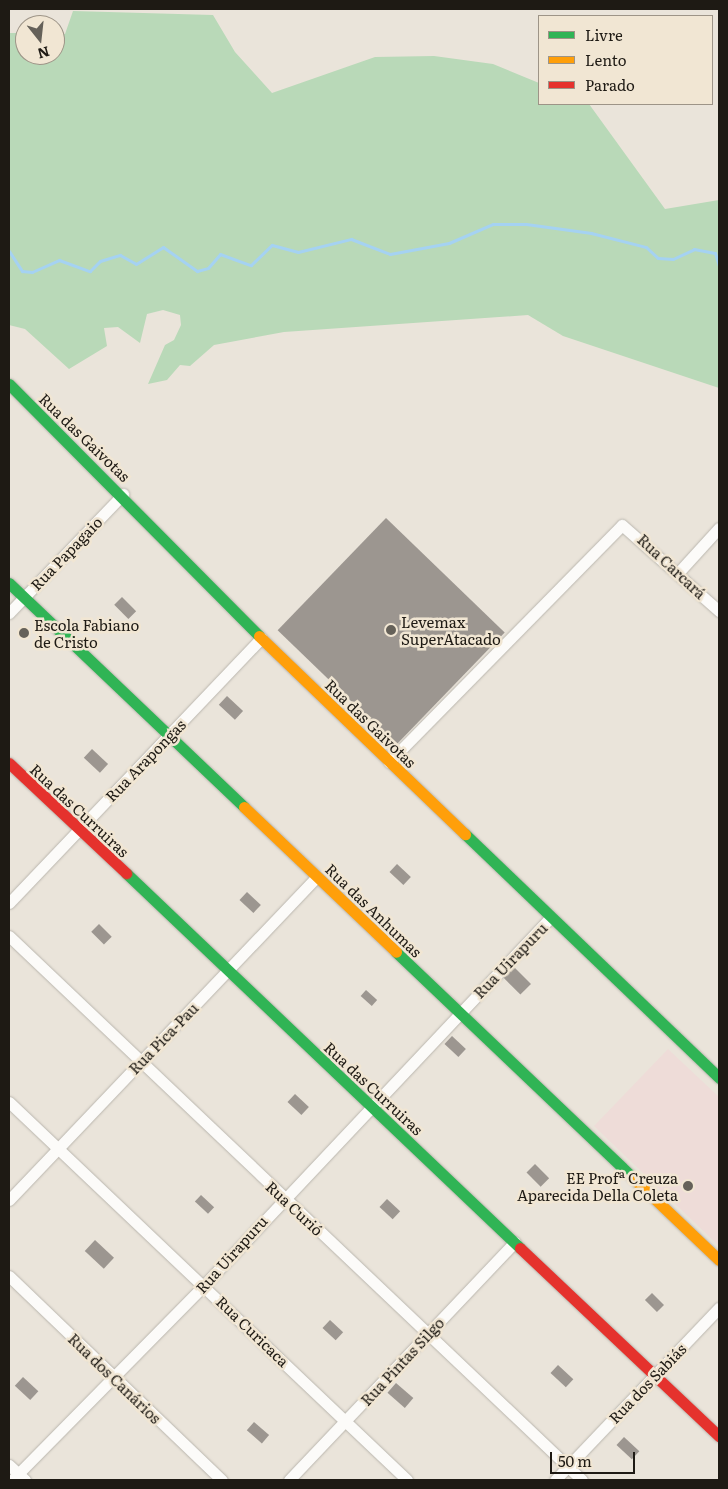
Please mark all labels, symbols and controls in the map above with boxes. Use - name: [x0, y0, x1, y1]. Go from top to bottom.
- north arrow: [15, 15, 65, 65]
- legend: [538, 15, 713, 105]
- text: Livre: [585, 23, 623, 46]
- text: N: [35, 42, 52, 65]
- text: Lento: [585, 48, 626, 71]
- text: Parado: [585, 73, 635, 96]
- street label: Rua das Gaivotas: [36, 389, 134, 485]
- street label: Rua Papagaio: [26, 513, 106, 593]
- street label: Rua Carcará: [634, 530, 710, 602]
- place label: Levemax SuperAtacado: [401, 612, 501, 647]
- place label: Escola Fabiano de Cristo: [34, 615, 139, 650]
- marker: Levemax SuperAtacado: [385, 624, 397, 636]
- marker: Escola Fabiano de Cristo: [18, 627, 30, 639]
- street label: Rua das Gaivotas: [322, 675, 420, 771]
- street label: Rua Arapongas: [101, 715, 189, 805]
- street label: Rua das Curruiras: [27, 760, 133, 860]
- street label: Rua das Anhumas: [322, 860, 426, 960]
- street label: Rua Uirapuru: [469, 918, 551, 1002]
- street label: Rua Pica-Pau: [125, 999, 201, 1077]
- street label: Rua das Curruiras: [321, 1038, 427, 1138]
- place label: EE Profª Creuza Aparecida Della Coleta: [517, 1168, 678, 1203]
- street label: Rua Curió: [263, 1177, 327, 1239]
- marker: EE Profª Creuza Aparecida Della Coleta: [682, 1180, 694, 1192]
- street label: Rua Uirapuru: [191, 1212, 271, 1296]
- street label: Rua Curicaca: [213, 1292, 293, 1370]
- street label: Rua Pintas Silgo: [357, 1313, 447, 1409]
- street label: Rua dos Canários: [65, 1329, 165, 1427]
- street label: Rua dos Sabiás: [605, 1340, 689, 1426]
- scale bar: [553, 1442, 638, 1474]
- text: 50 m: [558, 1449, 592, 1472]

